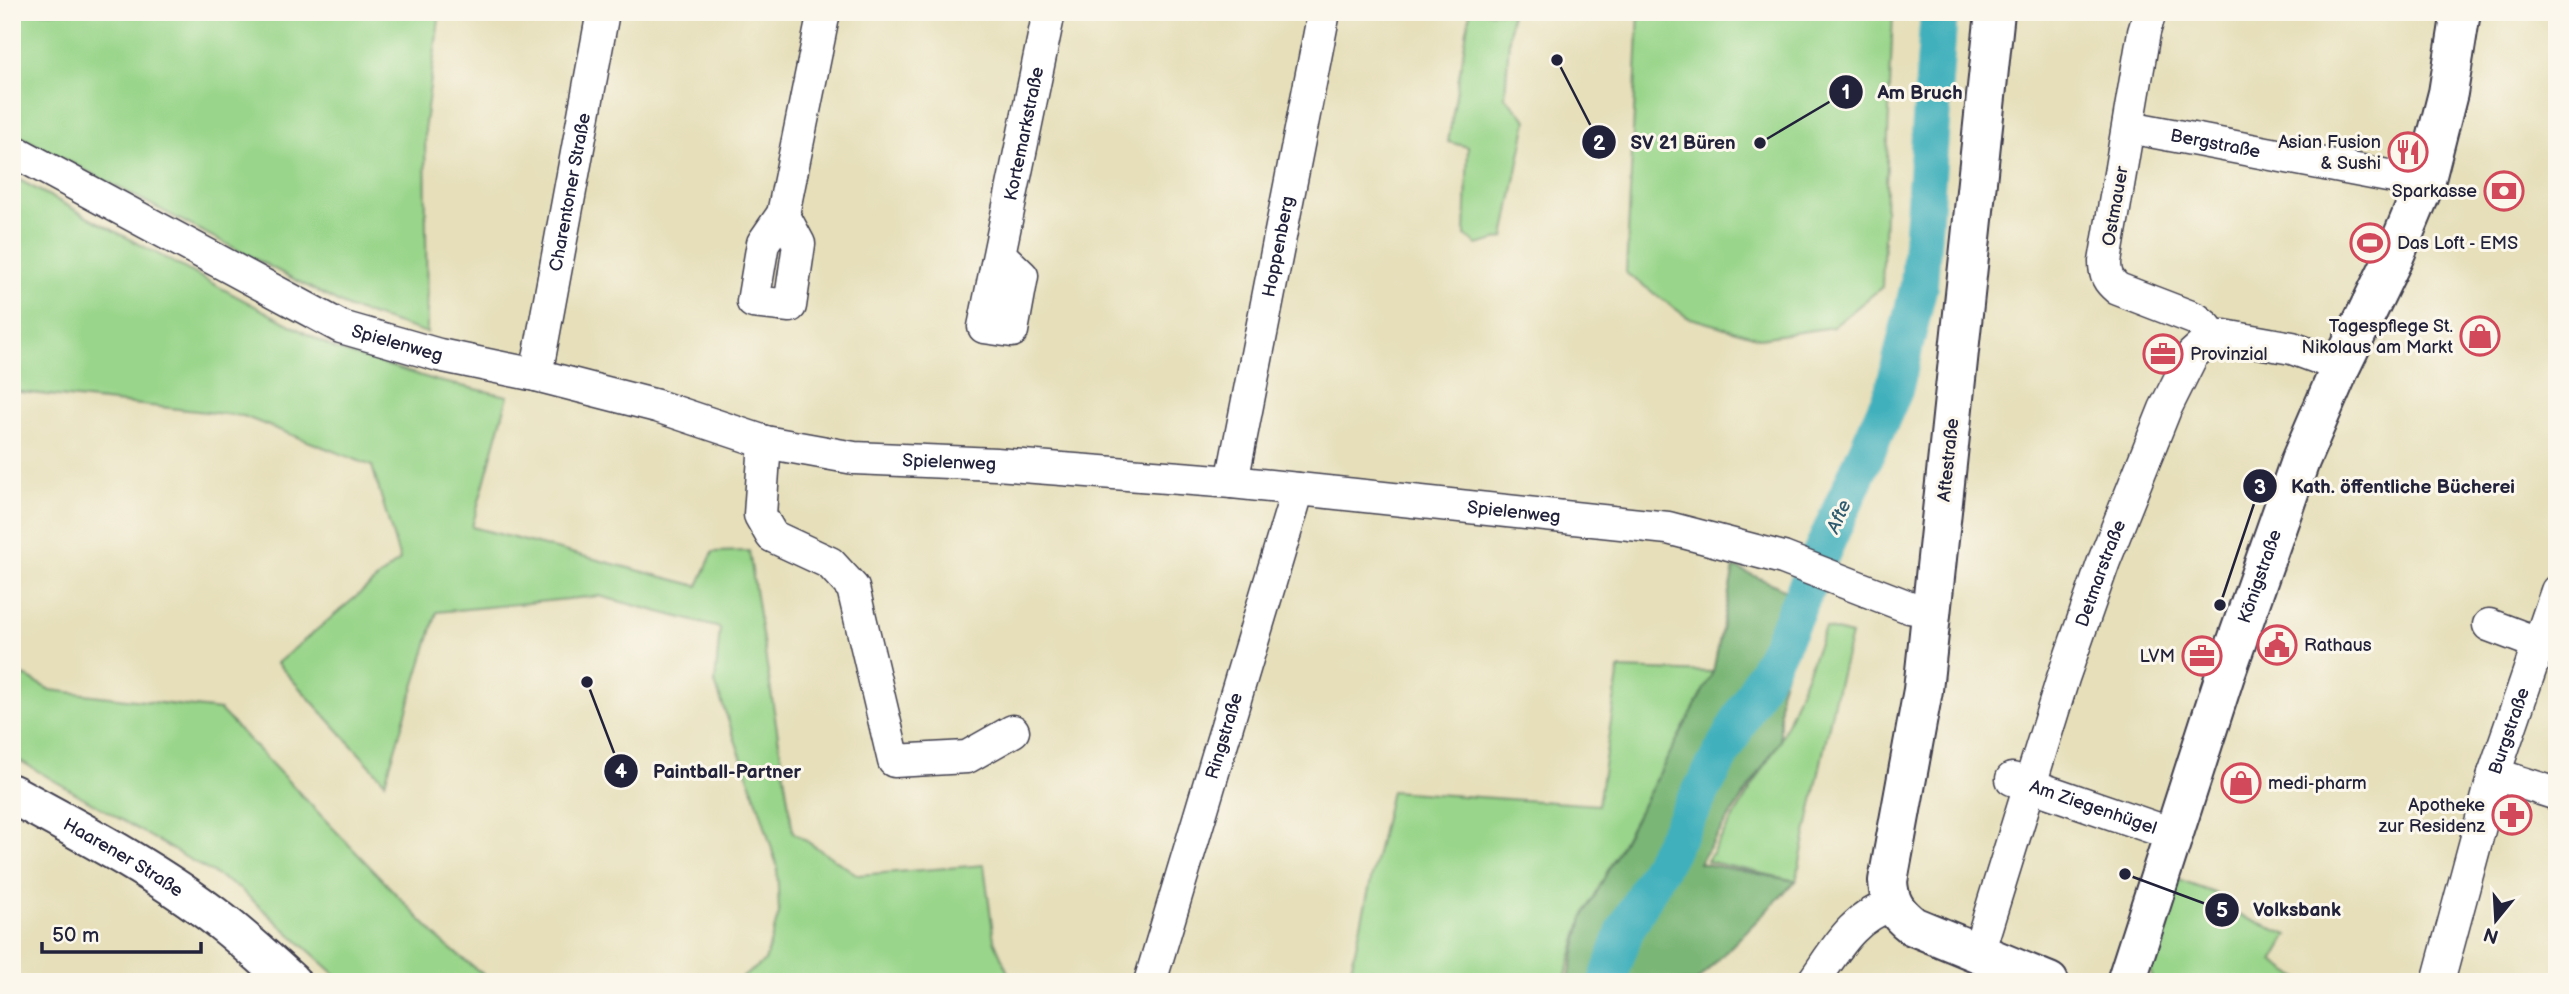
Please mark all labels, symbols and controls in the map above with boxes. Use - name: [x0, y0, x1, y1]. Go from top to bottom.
- street label: Kortemarkstraße: [1000, 65, 1048, 202]
- callout: Am Bruch: [1828, 72, 1976, 112]
- text: 1: [1842, 80, 1850, 105]
- text: Am Bruch: [1876, 82, 1963, 105]
- street label: Charentoner Straße: [545, 111, 595, 273]
- callout: SV 21 Büren: [1581, 122, 1749, 162]
- street label: Bergstraße: [2169, 125, 2262, 163]
- text: 2: [1593, 131, 1606, 156]
- restaurant icon: Asian Fusion & Sushi: [2387, 131, 2429, 173]
- text: SV 21 Büren: [1630, 132, 1736, 155]
- place label: Asian Fusion & Sushi: [2278, 132, 2381, 174]
- street label: Ostmauer: [2098, 164, 2133, 248]
- bank icon: Sparkasse: [2483, 170, 2525, 212]
- place label: Sparkasse: [2392, 181, 2477, 202]
- street label: Hoppenberg: [1258, 194, 1299, 299]
- sports icon: Das Loft - EMS: [2349, 222, 2391, 264]
- place label: Das Loft - EMS: [2397, 233, 2518, 254]
- shop icon: Tagespflege St. Nikolaus am Markt: [2459, 315, 2501, 357]
- place label: Tagespflege St. Nikolaus am Markt: [2302, 316, 2453, 358]
- street label: Spielenweg: [349, 321, 445, 367]
- office icon: Provinzial: [2142, 333, 2184, 375]
- place label: Provinzial: [2190, 344, 2268, 365]
- street label: Aftestraße: [1934, 417, 1963, 503]
- street label: Spielenweg: [902, 450, 997, 475]
- callout: Kath. öffentliche Bücherei: [2242, 466, 2529, 506]
- text: 3: [2254, 475, 2266, 500]
- text: Kath. öffentliche Bücherei: [2291, 476, 2515, 499]
- water label: Afte: [1822, 496, 1857, 538]
- street label: Spielenweg: [1466, 497, 1562, 528]
- street label: Detmarstraße: [2072, 517, 2130, 630]
- street label: Königstraße: [2234, 527, 2286, 626]
- public building icon: Rathaus: [2256, 624, 2298, 666]
- office icon: LVM: [2181, 635, 2223, 677]
- place label: Rathaus: [2304, 635, 2372, 656]
- place label: LVM: [2140, 646, 2175, 667]
- street label: Burgstraße: [2485, 685, 2534, 777]
- street label: Ringstraße: [1202, 690, 1247, 782]
- callout: Paintball-Partner: [604, 751, 815, 791]
- text: 4: [615, 759, 628, 784]
- text: Paintball-Partner: [653, 761, 802, 784]
- shop icon: medi-pharm: [2220, 762, 2262, 804]
- place label: medi-pharm: [2268, 773, 2367, 794]
- street label: Am Ziegenhügel: [2027, 776, 2160, 839]
- pharmacy icon: Apotheke zur Residenz: [2491, 794, 2533, 836]
- place label: Apotheke zur Residenz: [2379, 795, 2485, 837]
- street label: Haarener Straße: [60, 814, 187, 902]
- north arrow: [2460, 886, 2530, 956]
- callout: Volksbank: [2204, 890, 2355, 930]
- text: 5: [2216, 898, 2228, 923]
- text: Volksbank: [2253, 899, 2341, 922]
- scale bar: [42, 910, 201, 954]
- text: N: [2481, 922, 2502, 948]
- text: 50 m: [52, 923, 99, 948]

